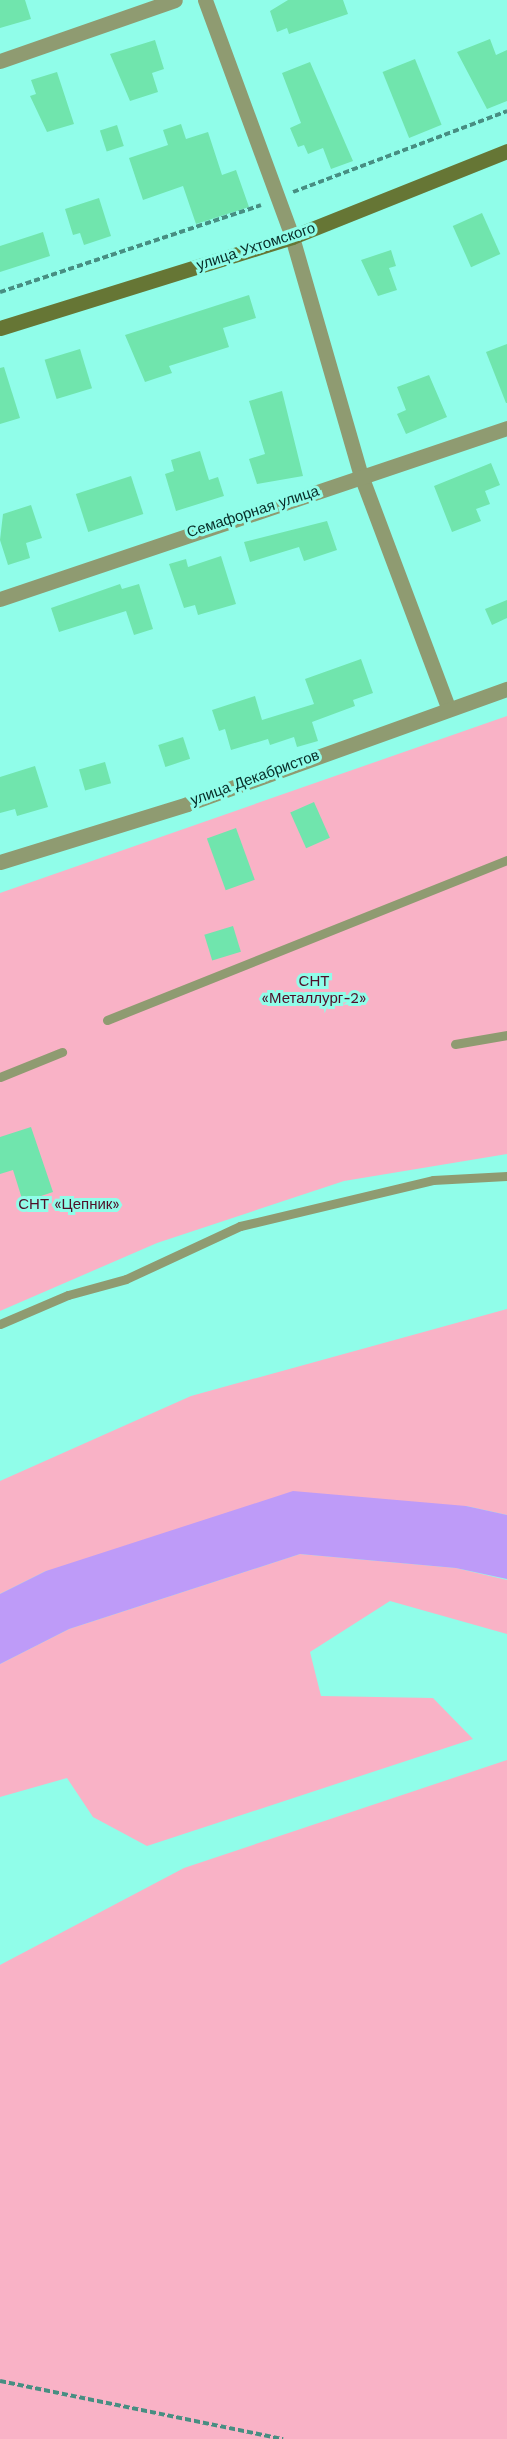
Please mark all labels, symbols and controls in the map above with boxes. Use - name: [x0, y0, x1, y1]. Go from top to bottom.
- street label: улица Ухтомского: [194, 219, 318, 275]
- street label: Семафорная улица: [185, 482, 321, 542]
- street label: улица Декабристов: [188, 746, 322, 810]
- park label: СНТ «Металлург-2»: [262, 972, 366, 1007]
- park label: СНТ «Цепник»: [18, 1196, 120, 1214]

